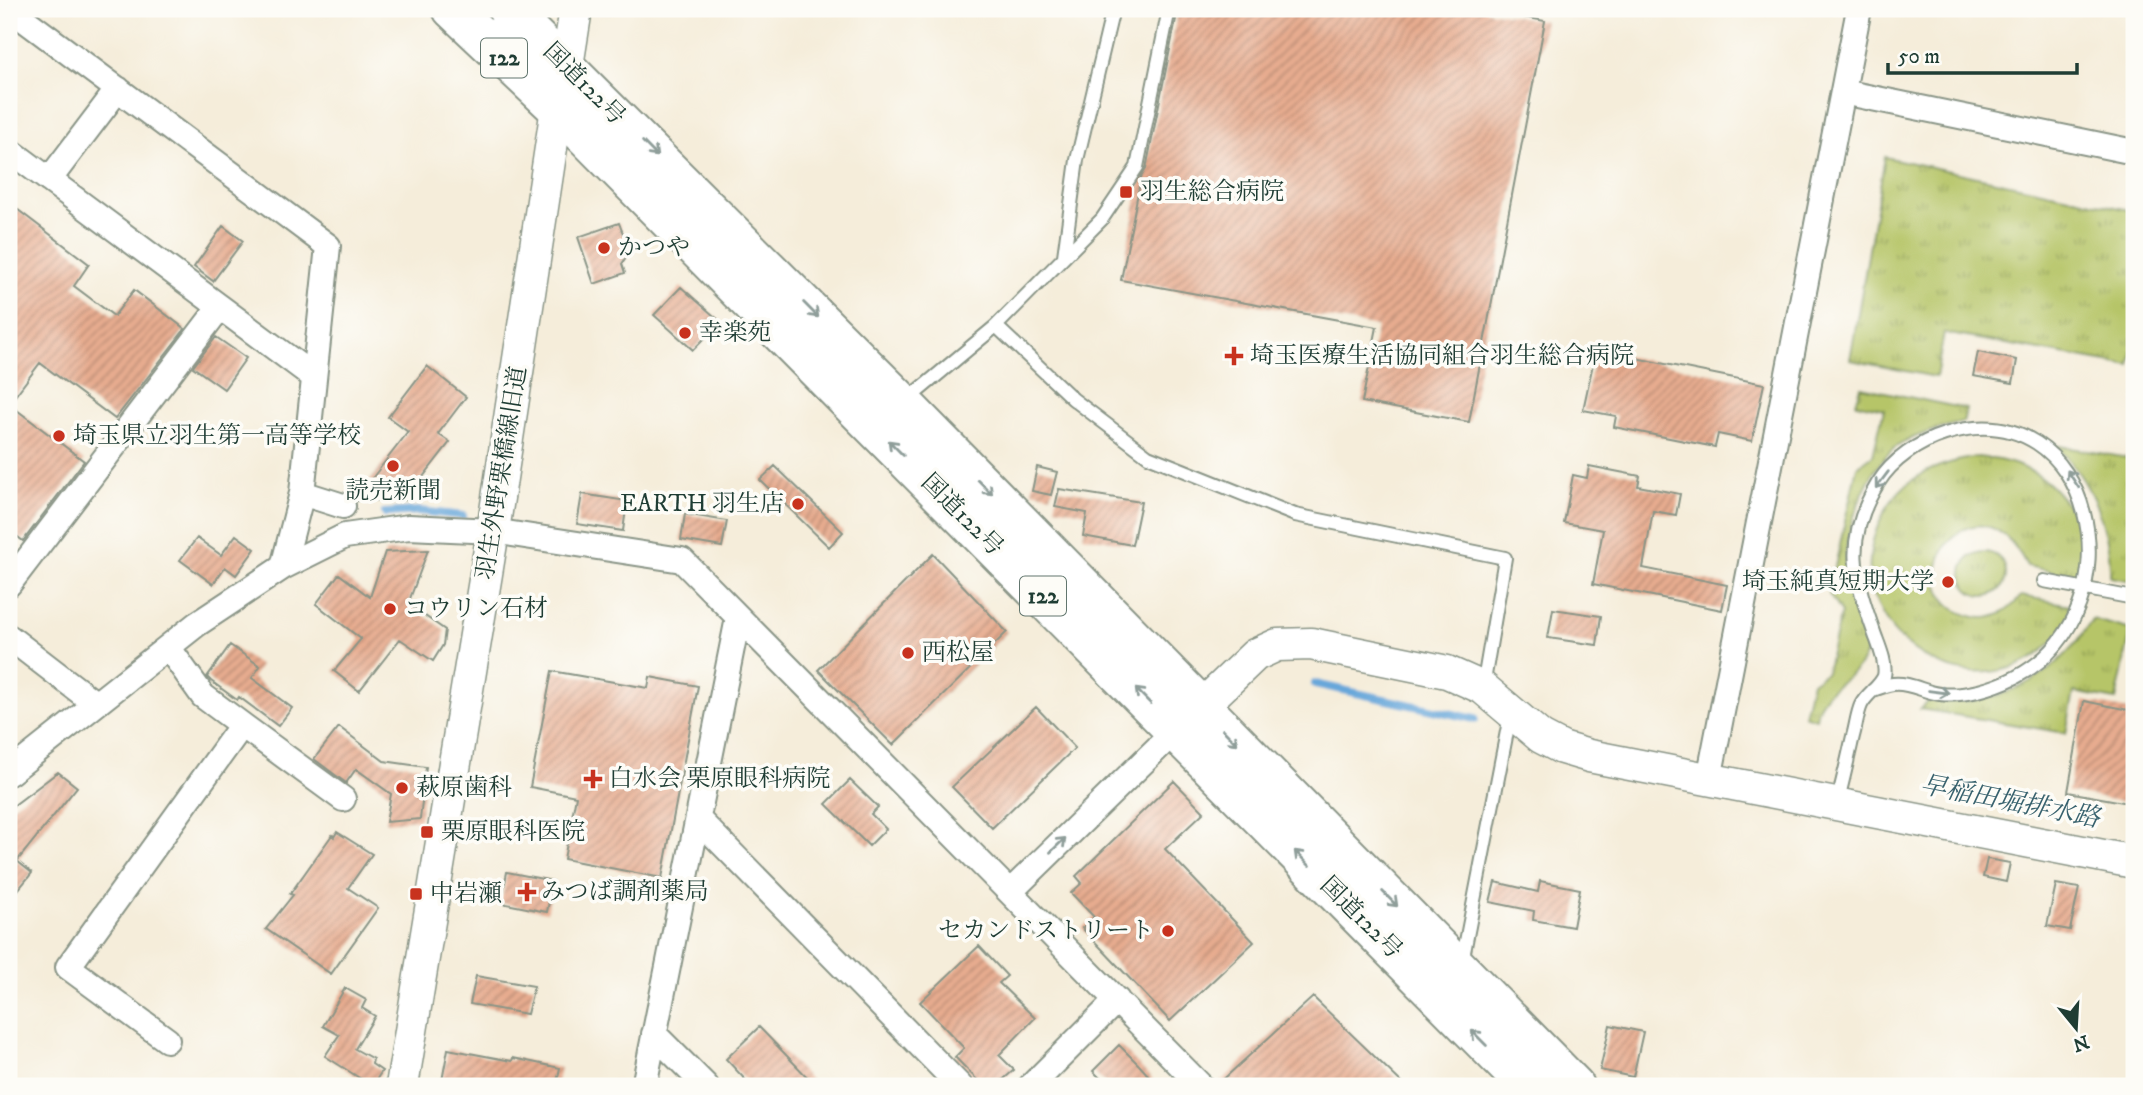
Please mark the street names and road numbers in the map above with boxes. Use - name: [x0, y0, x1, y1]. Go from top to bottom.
- street label: 国道122号: [536, 36, 632, 132]
- road number: 122: [481, 39, 527, 78]
- street label: 羽生外野栗橋線旧道: [470, 364, 534, 582]
- street label: 国道122号: [914, 467, 1010, 563]
- road number: 122: [1020, 576, 1066, 616]
- street label: 国道122号: [1313, 870, 1409, 966]

